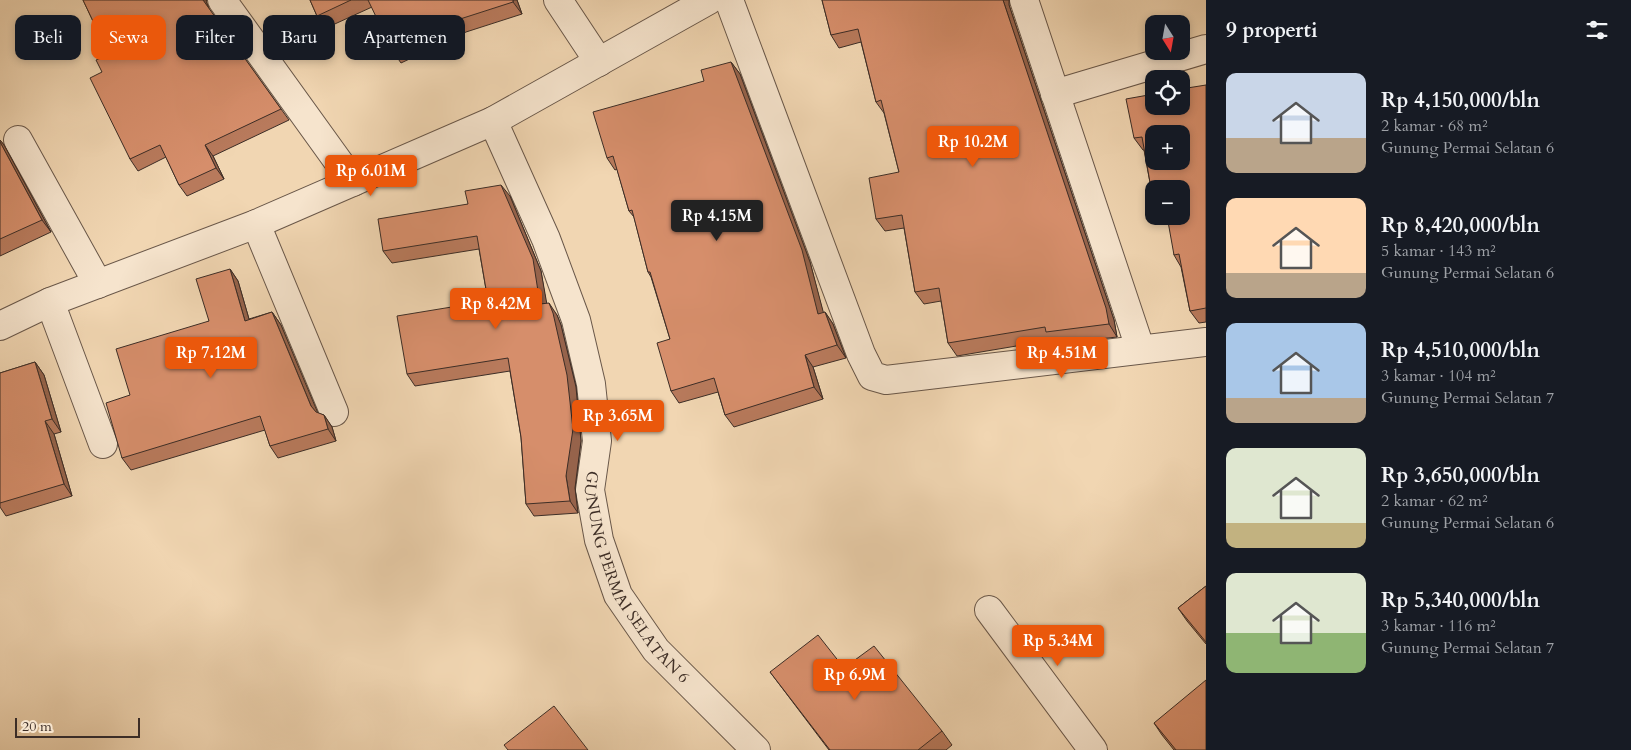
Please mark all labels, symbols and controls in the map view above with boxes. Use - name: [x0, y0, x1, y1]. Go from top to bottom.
- chip: Beli: [15, 15, 81, 60]
- chip: Sewa: [91, 15, 166, 60]
- chip: Filter: [176, 15, 253, 60]
- chip: Baru: [263, 15, 335, 60]
- chip: Apartemen: [345, 15, 465, 60]
- north arrow: [1145, 15, 1190, 60]
- map controls: [1145, 15, 1190, 225]
- text: 9 properti: [1226, 16, 1318, 45]
- icon: filters: [1583, 16, 1611, 44]
- button: locate: [1145, 70, 1190, 115]
- text: Rp 4,150,000/bln: [1381, 86, 1540, 115]
- icon: home: [1266, 93, 1326, 153]
- text: 2 kamar · 68 m²: [1381, 115, 1487, 137]
- button: +: [1145, 125, 1190, 170]
- pin: Rp 10.2M: [921, 126, 1025, 168]
- text: Rp 10.2M: [938, 131, 1008, 153]
- text: Gunung Permai Selatan 6: [1381, 137, 1554, 159]
- pin: Rp 6.01M: [319, 154, 423, 197]
- text: Rp 6.01M: [336, 160, 406, 182]
- button: −: [1145, 180, 1190, 225]
- pin: Rp 4.15M: [665, 200, 769, 242]
- text: Rp 4.15M: [682, 205, 752, 227]
- text: Rp 8,420,000/bln: [1381, 211, 1540, 240]
- icon: home: [1266, 218, 1326, 278]
- text: 5 kamar · 143 m²: [1381, 240, 1496, 262]
- text: Gunung Permai Selatan 6: [1381, 262, 1554, 284]
- pin: Rp 8.42M: [444, 288, 548, 330]
- text: Rp 8.42M: [461, 293, 531, 315]
- pin: Rp 7.12M: [159, 336, 263, 379]
- pin: Rp 4.51M: [1010, 336, 1114, 379]
- text: Rp 4,510,000/bln: [1381, 336, 1540, 365]
- text: Rp 7.12M: [176, 342, 246, 364]
- text: Rp 4.51M: [1027, 342, 1097, 364]
- icon: home: [1266, 343, 1326, 403]
- text: 3 kamar · 104 m²: [1381, 365, 1496, 387]
- text: Gunung Permai Selatan 7: [1381, 387, 1554, 409]
- pin: Rp 3.65M: [566, 400, 670, 442]
- text: Rp 3.65M: [583, 405, 653, 427]
- text: Rp 3,650,000/bln: [1381, 461, 1540, 490]
- icon: home: [1266, 468, 1326, 528]
- street label: GUNUNG PERMAI SELATAN 6: [578, 469, 694, 688]
- text: 2 kamar · 62 m²: [1381, 490, 1487, 512]
- text: Gunung Permai Selatan 6: [1381, 512, 1554, 534]
- text: Rp 5,340,000/bln: [1381, 586, 1540, 615]
- icon: home: [1266, 593, 1326, 653]
- text: 3 kamar · 116 m²: [1381, 615, 1496, 637]
- pin: Rp 5.34M: [1006, 624, 1110, 667]
- text: Rp 5.34M: [1023, 630, 1093, 652]
- text: Gunung Permai Selatan 7: [1381, 637, 1554, 659]
- pin: Rp 6.9M: [809, 658, 901, 701]
- text: Rp 6.9M: [824, 664, 886, 686]
- scale bar: [15, 715, 140, 738]
- text: 20 m: [22, 717, 52, 736]

